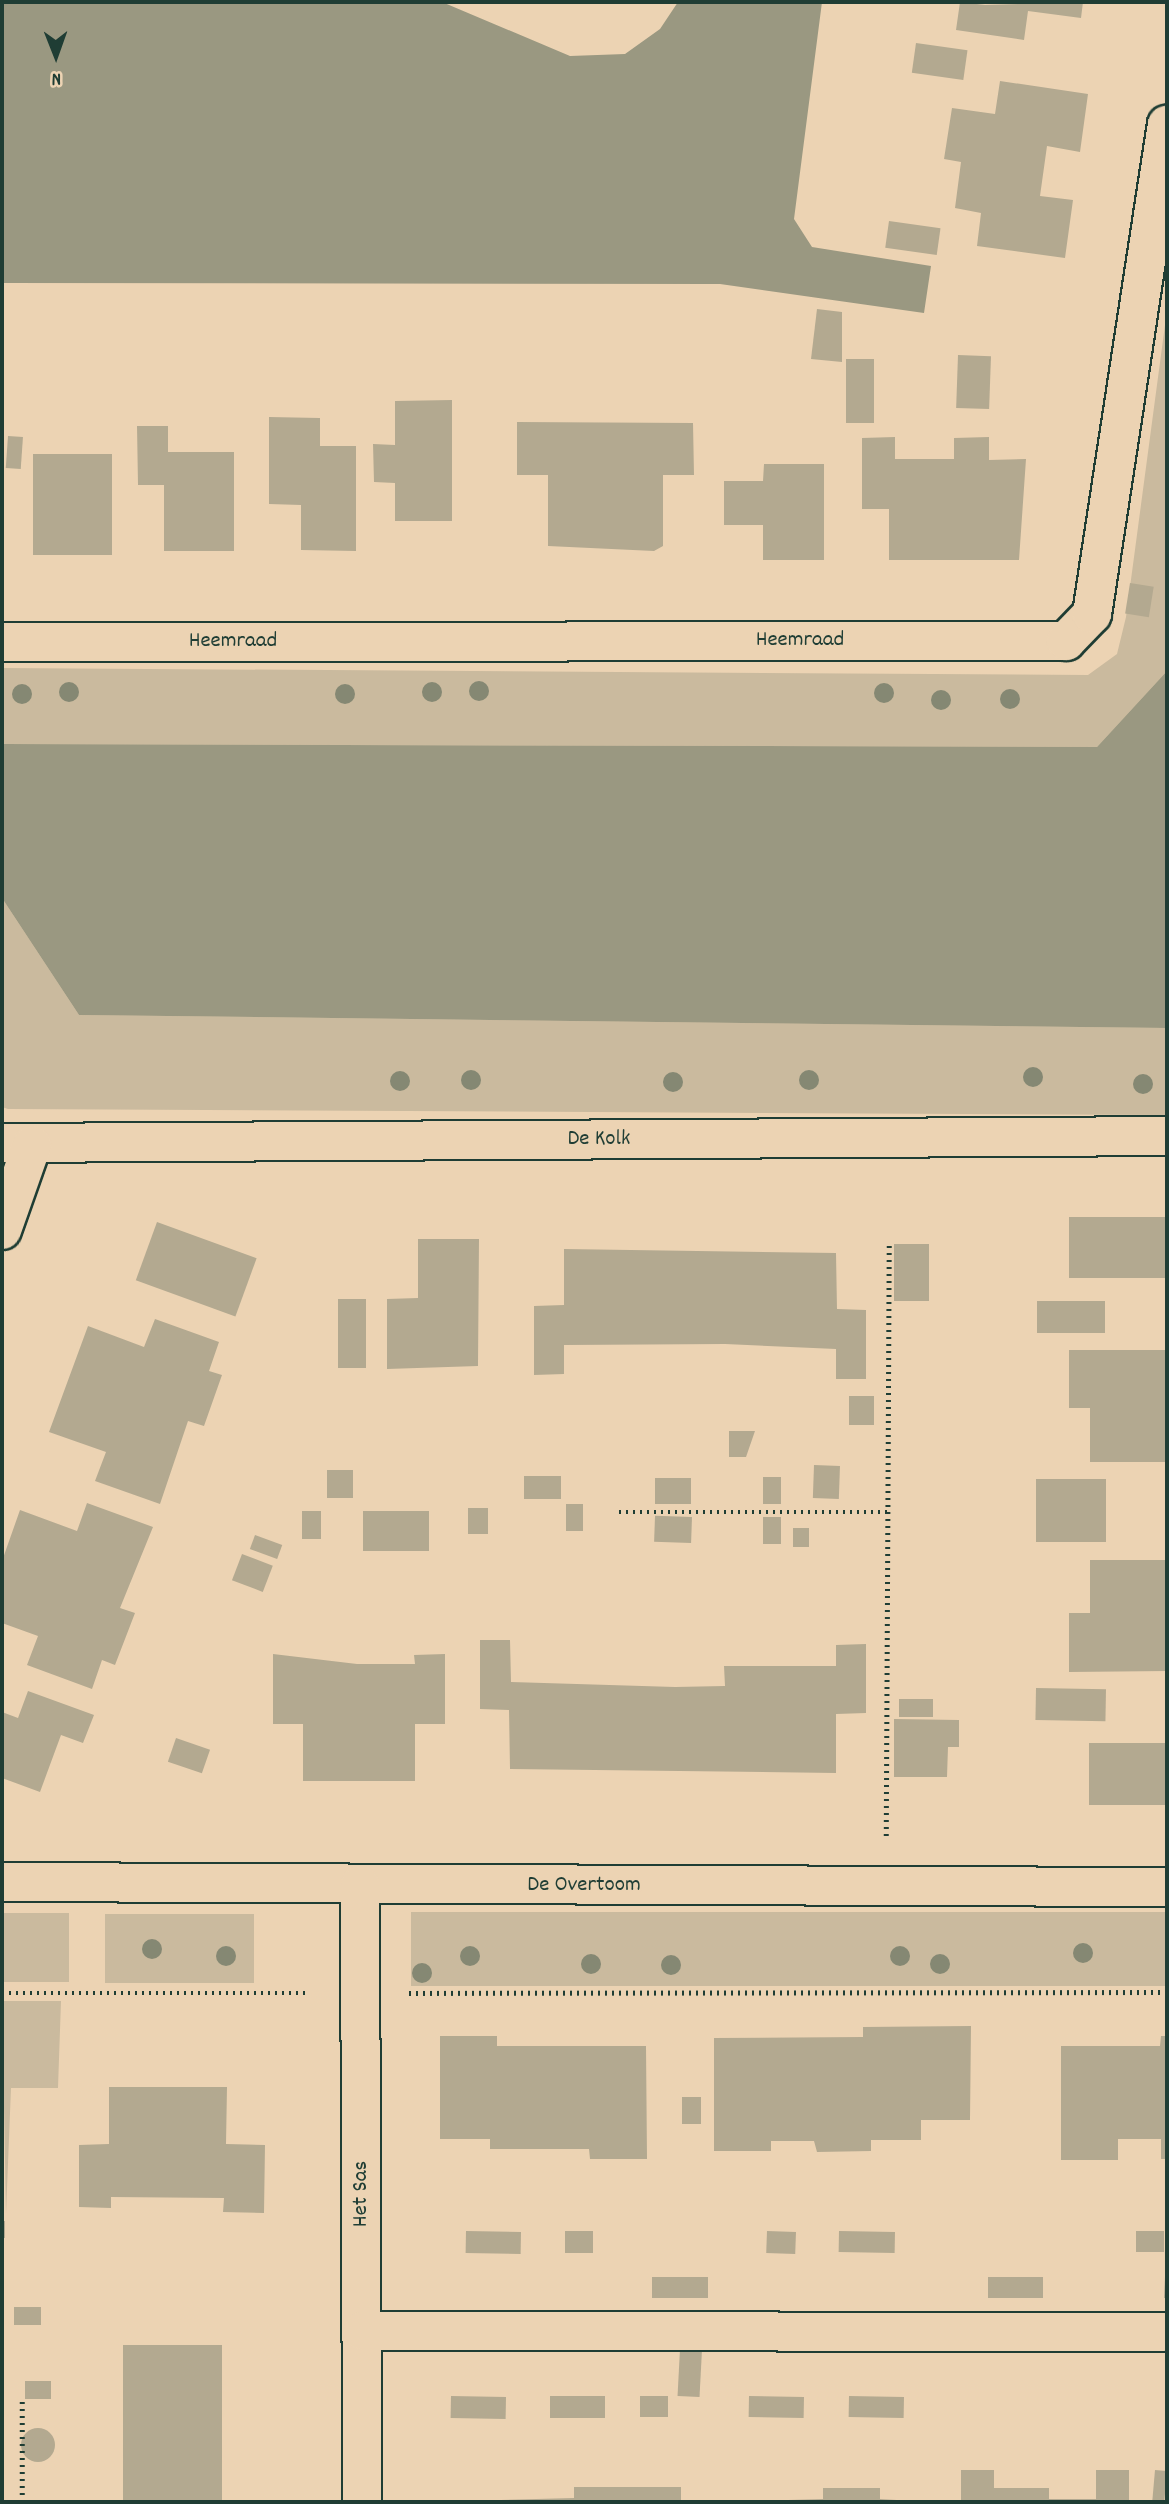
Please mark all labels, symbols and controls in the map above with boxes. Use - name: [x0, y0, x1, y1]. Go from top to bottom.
- north arrow: [21, 21, 91, 91]
- text: N: [51, 64, 61, 91]
- street label: Heemraad: [756, 627, 844, 655]
- street label: Heemraad: [189, 628, 277, 656]
- street label: De Kolk: [567, 1126, 631, 1154]
- street label: De Overtoom: [527, 1872, 641, 1900]
- street label: Het Sas: [348, 2161, 376, 2227]

